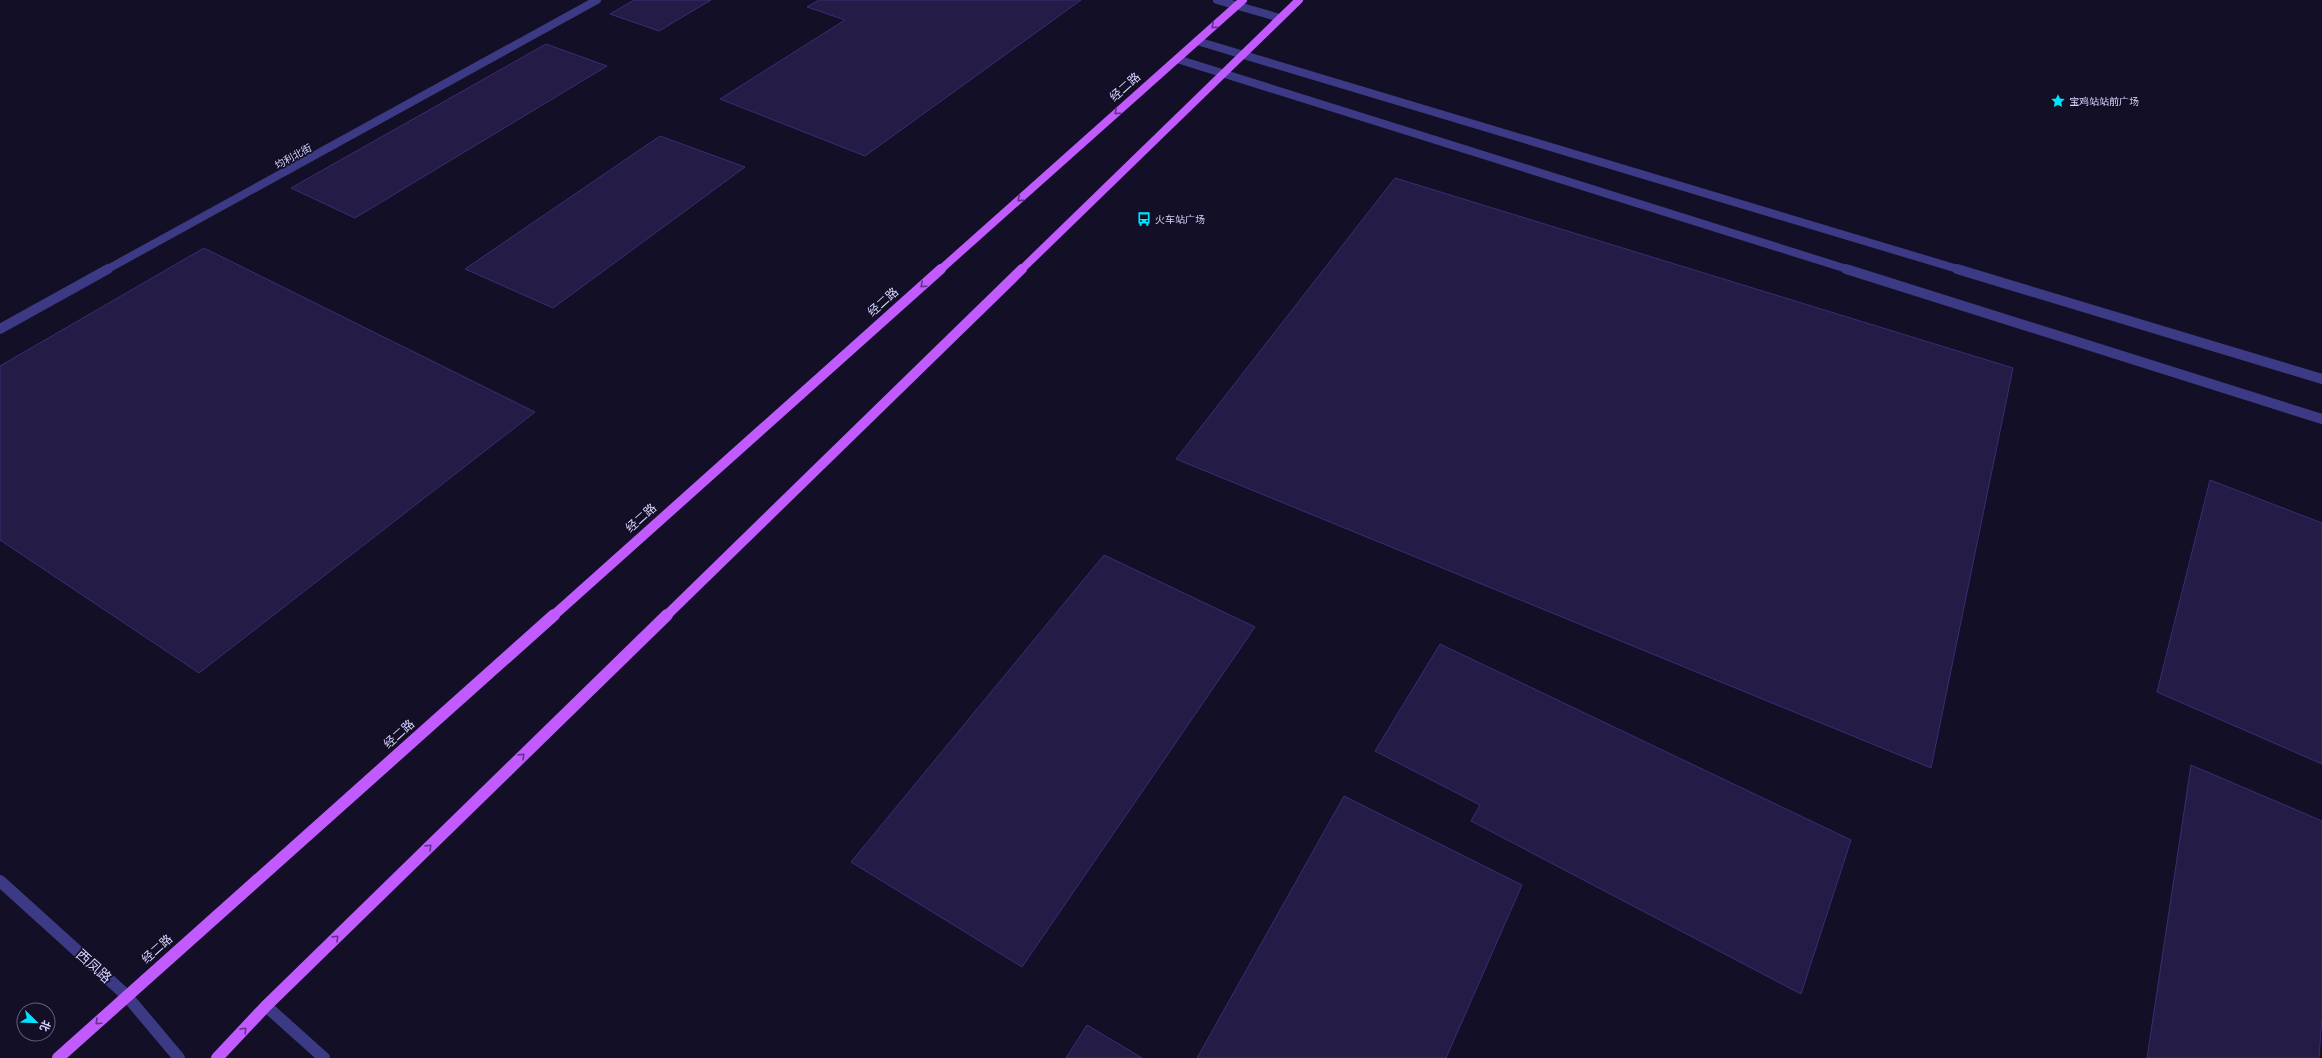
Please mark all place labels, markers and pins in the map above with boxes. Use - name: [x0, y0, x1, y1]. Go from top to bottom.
- place icon: 宝鸡站站前广场: [2050, 93, 2066, 109]
- place label: 宝鸡站站前广场: [2069, 96, 2139, 107]
- bus stop icon: 火车站广场: [1136, 211, 1152, 227]
- place label: 火车站广场: [1155, 214, 1205, 225]

